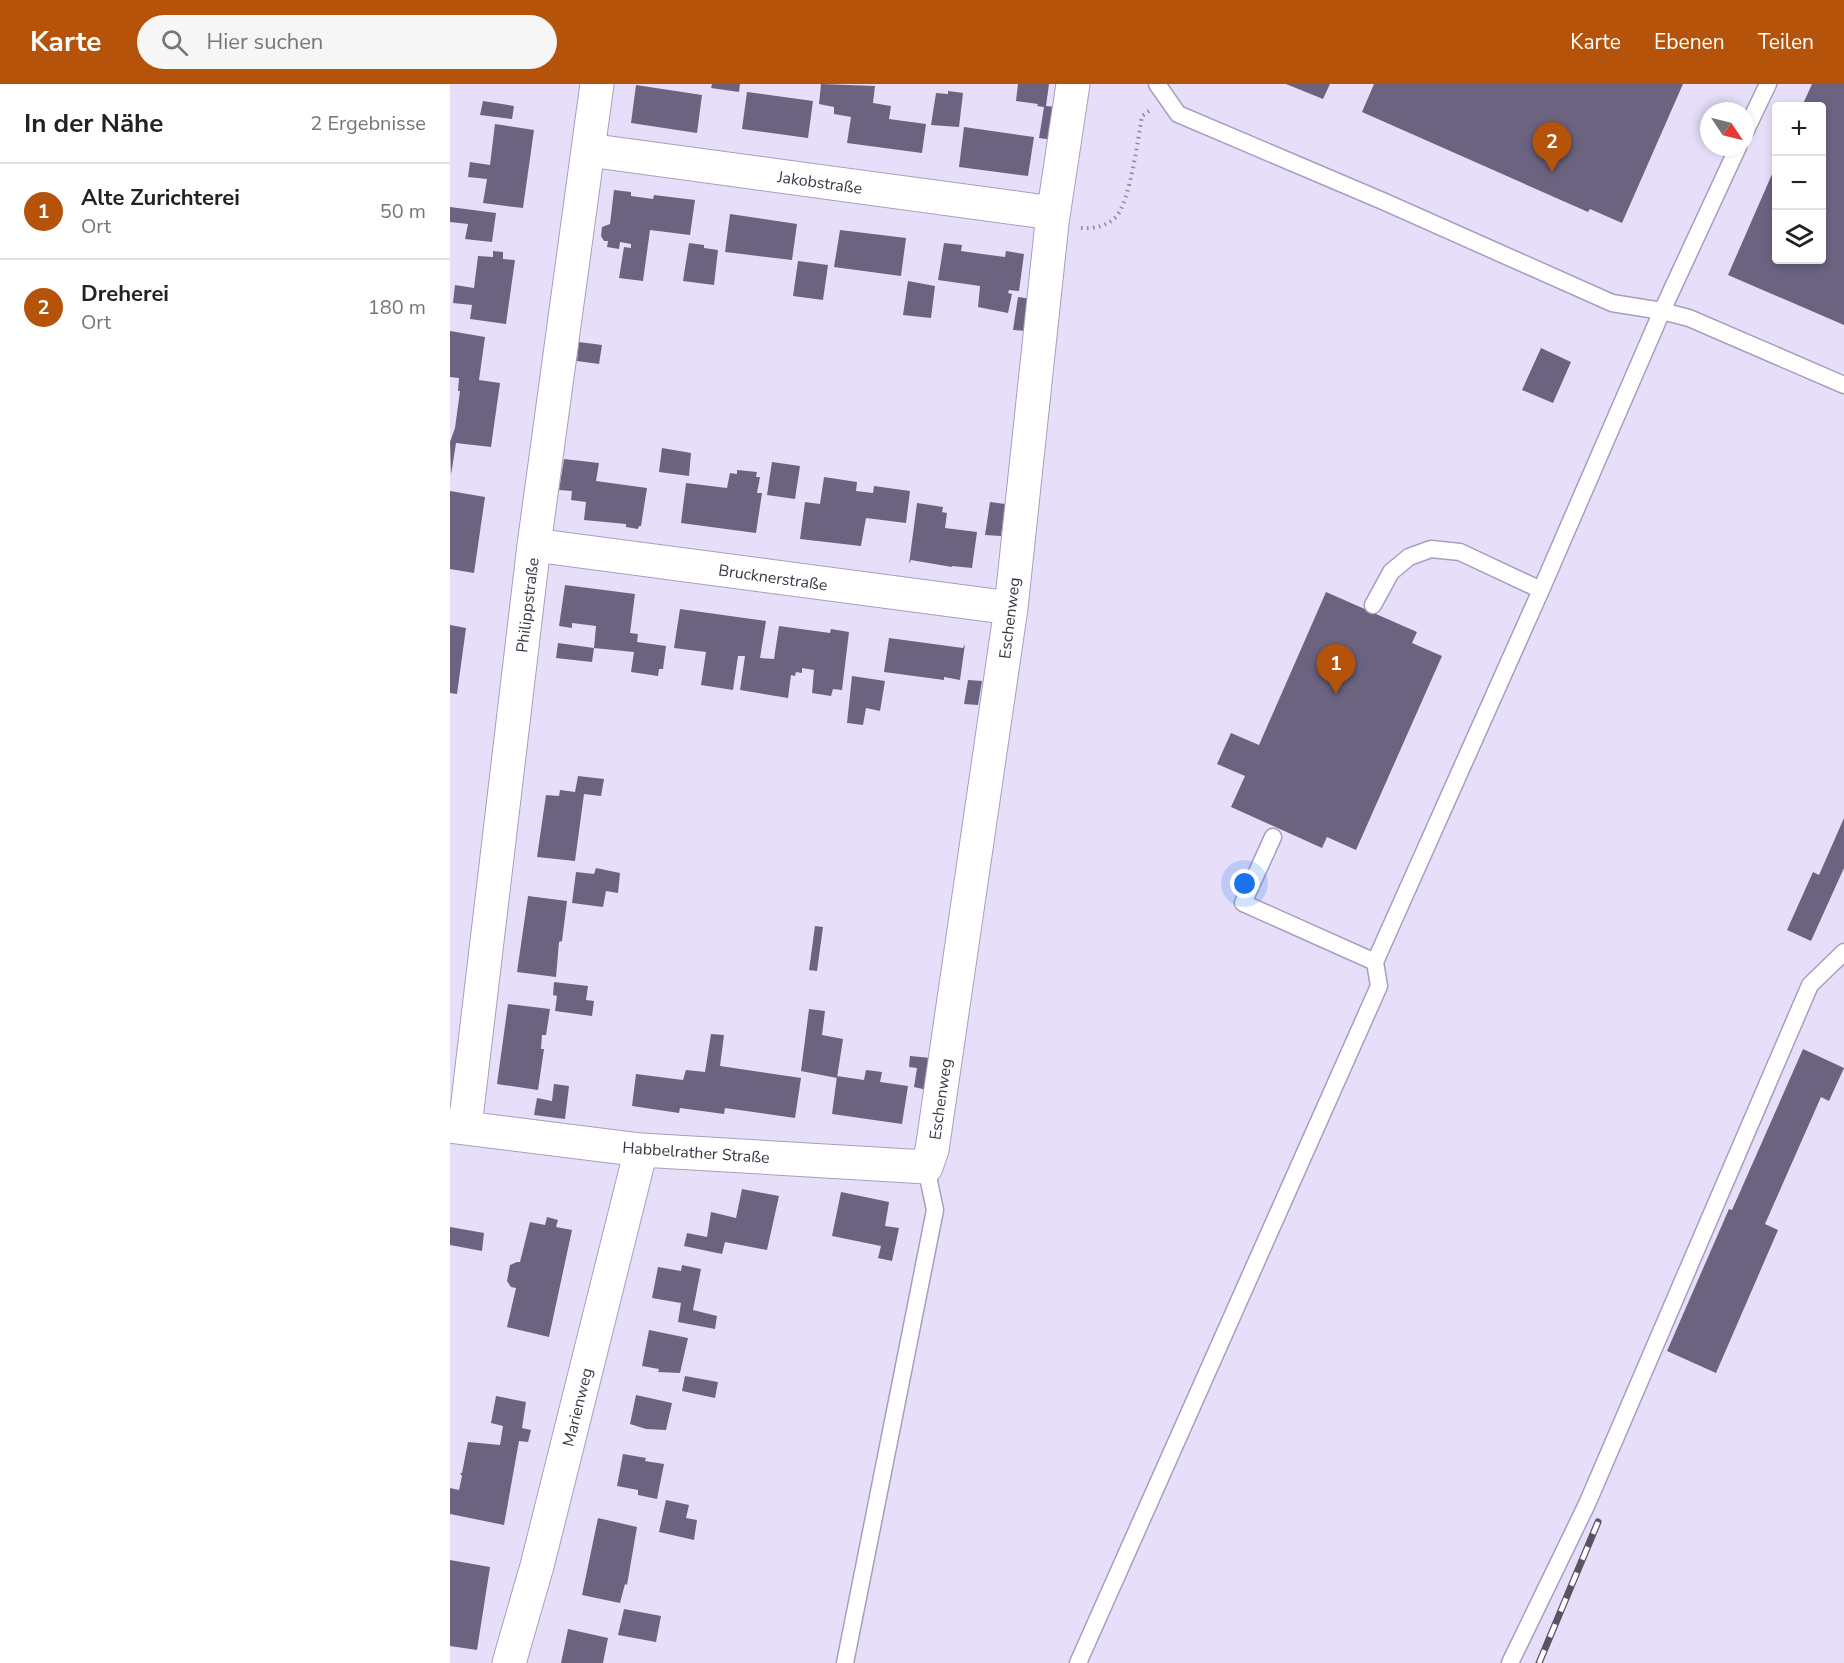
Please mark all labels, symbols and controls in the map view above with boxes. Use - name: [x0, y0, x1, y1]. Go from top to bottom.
- search box: [137, 15, 557, 69]
- text: Karte: [30, 23, 101, 61]
- icon: search: [158, 26, 191, 59]
- text: Hier suchen: [206, 27, 323, 57]
- text: Karte: [1570, 28, 1621, 56]
- text: Ebenen: [1654, 28, 1725, 56]
- text: Teilen: [1758, 28, 1814, 56]
- north arrow: [1700, 102, 1754, 156]
- map controls: [1772, 102, 1826, 264]
- button: +: [1772, 102, 1826, 156]
- text: In der Nähe: [24, 106, 163, 141]
- text: 2 Ergebnisse: [310, 110, 426, 137]
- pin: 2: [1532, 122, 1572, 172]
- button: −: [1772, 156, 1826, 210]
- street label: Jakobstraße: [775, 166, 864, 200]
- text: Alte Zurichterei: [81, 183, 240, 213]
- text: 1: [38, 198, 50, 225]
- text: 50 m: [380, 198, 426, 225]
- button: layers: [1772, 210, 1826, 264]
- text: Ort: [81, 213, 111, 240]
- text: Dreherei: [81, 279, 169, 309]
- text: 2: [38, 294, 50, 321]
- text: 180 m: [368, 294, 426, 321]
- text: Ort: [81, 309, 111, 336]
- street label: Philippstraße: [511, 556, 545, 654]
- street label: Brucknerstraße: [717, 559, 829, 597]
- street label: Eschenweg: [994, 576, 1026, 660]
- pin: 1: [1316, 644, 1356, 694]
- your location: [1230, 869, 1259, 898]
- street label: Eschenweg: [924, 1057, 958, 1141]
- street label: Habbelrather Straße: [622, 1137, 770, 1169]
- street label: Marienweg: [558, 1366, 598, 1449]

